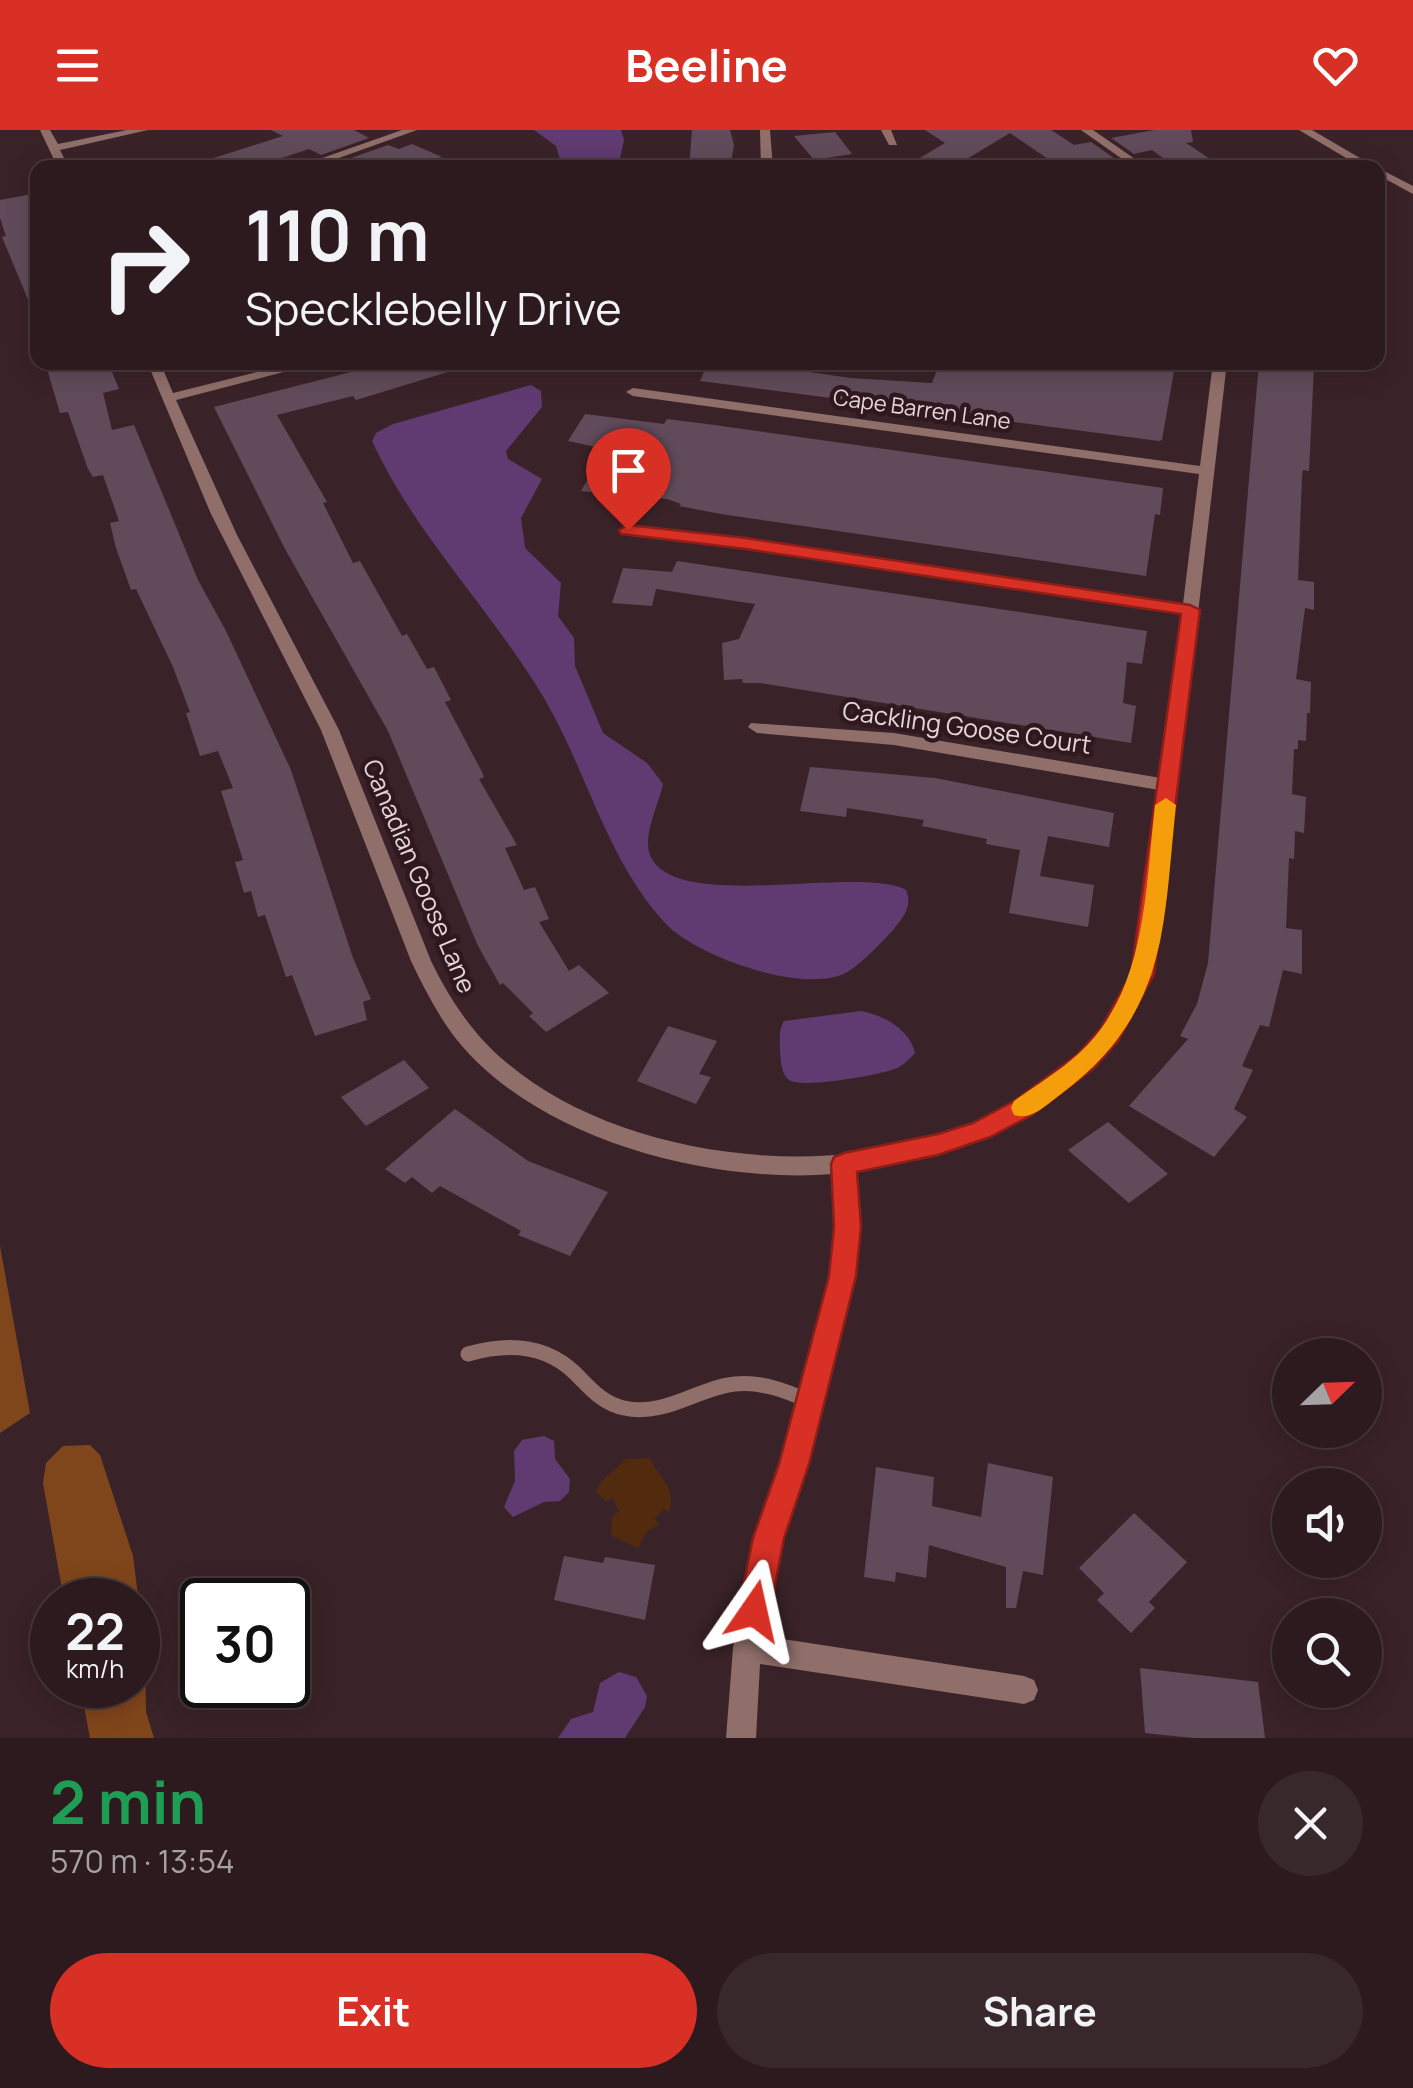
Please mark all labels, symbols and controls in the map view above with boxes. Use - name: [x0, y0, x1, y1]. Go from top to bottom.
- text: Beeline: [625, 34, 788, 96]
- icon: menu: [50, 38, 105, 93]
- icon: heart: [1308, 38, 1363, 93]
- text: 110 m: [245, 186, 429, 282]
- icon: right: [80, 200, 210, 330]
- text: Specklebelly Drive: [245, 277, 622, 339]
- street label: Cape Barren Lane: [831, 382, 1013, 436]
- pin: [586, 428, 671, 531]
- icon: arrive: [601, 443, 656, 498]
- street label: Cackling Goose Court: [840, 692, 1094, 762]
- street label: Canadian Goose Lane: [355, 754, 485, 998]
- north arrow: [1272, 1338, 1382, 1448]
- map controls: [1272, 1338, 1382, 1708]
- button: sound: [1272, 1468, 1382, 1578]
- position arrow: [702, 1559, 806, 1663]
- speed limit sign: 30: [180, 1578, 310, 1708]
- text: 22: [65, 1597, 125, 1665]
- button: search: [1272, 1598, 1382, 1708]
- text: km/h: [66, 1651, 124, 1686]
- text: 2 min: [50, 1760, 206, 1842]
- button: close: [1258, 1771, 1363, 1876]
- text: 570 m · 13:54: [50, 1839, 235, 1883]
- button: Exit: [50, 1953, 697, 2068]
- button: Share: [717, 1953, 1363, 2068]

